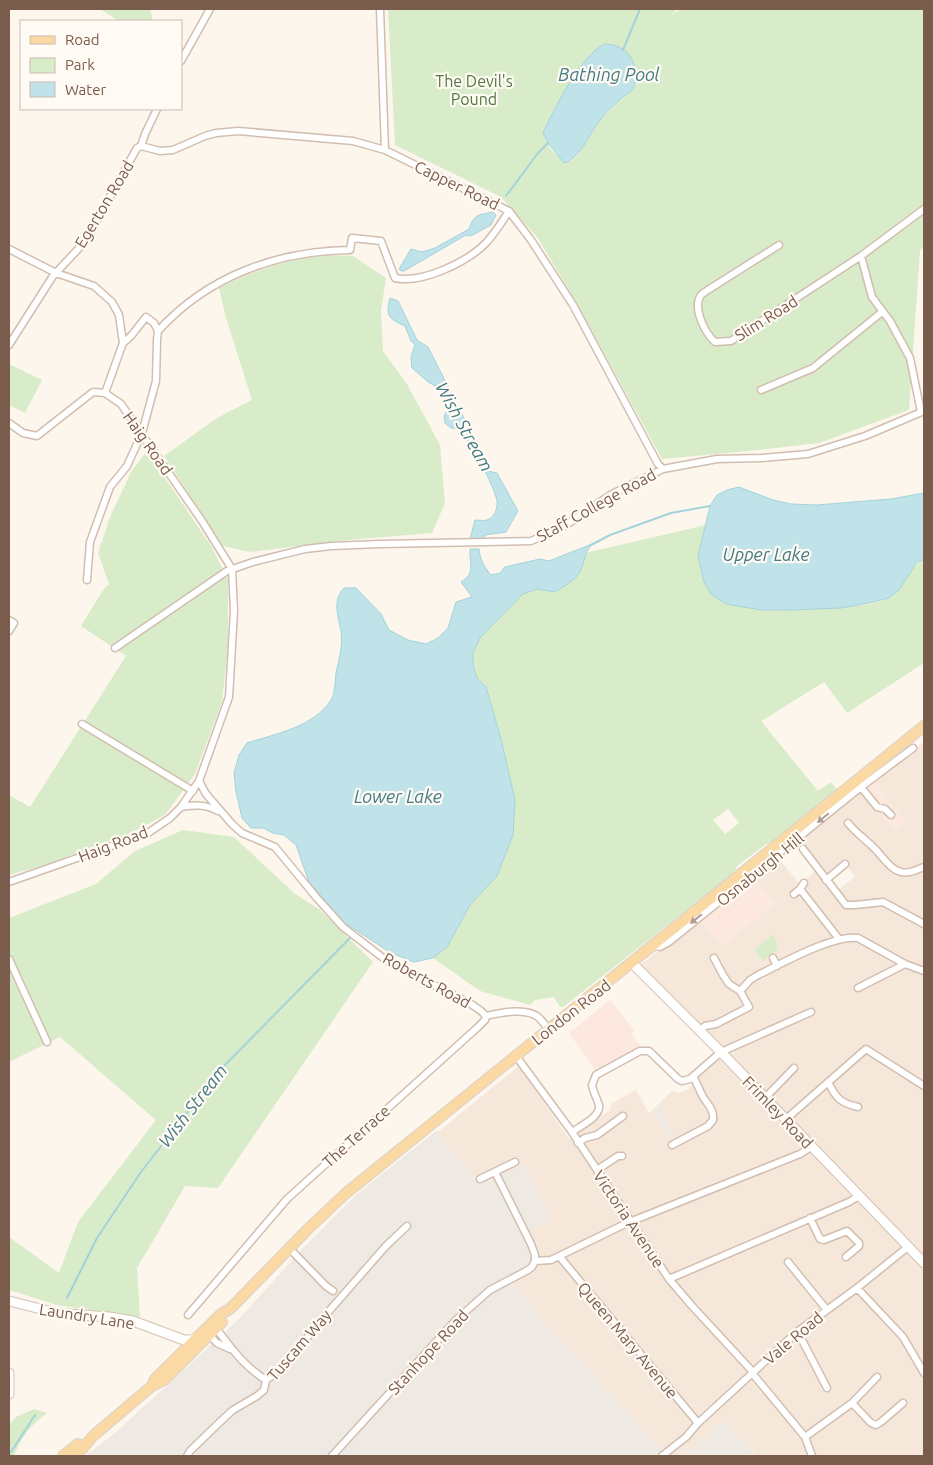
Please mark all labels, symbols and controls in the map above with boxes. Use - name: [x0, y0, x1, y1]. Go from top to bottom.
- legend: [20, 20, 182, 110]
- text: Road: [65, 31, 100, 48]
- text: Park: [65, 56, 95, 73]
- water label: Bathing Pool: [558, 64, 660, 84]
- park label: The Devil's Pound: [435, 72, 513, 108]
- text: Water: [65, 81, 106, 98]
- street label: Egerton Road: [71, 157, 137, 251]
- street label: Capper Road: [412, 157, 502, 213]
- street label: Slim Road: [731, 292, 801, 344]
- water label: Wish Stream: [432, 378, 498, 475]
- street label: Haig Road: [120, 408, 176, 478]
- street label: Staff College Road: [533, 465, 659, 545]
- water label: Upper Lake: [722, 544, 810, 564]
- water label: Lower Lake: [354, 786, 442, 806]
- one-way arrow: [817, 812, 830, 823]
- street label: Haig Road: [76, 823, 150, 865]
- street label: Osnaburgh Hill: [713, 828, 807, 910]
- one-way arrow: [690, 914, 703, 925]
- street label: Roberts Road: [380, 949, 474, 1011]
- street label: London Road: [528, 976, 614, 1048]
- water label: Wish Stream: [154, 1060, 231, 1151]
- street label: Frimley Road: [739, 1072, 817, 1152]
- street label: The Terrace: [319, 1101, 393, 1171]
- street label: Victoria Avenue: [590, 1167, 668, 1271]
- street label: Queen Mary Avenue: [574, 1278, 682, 1402]
- street label: Laundry Lane: [38, 1300, 136, 1332]
- street label: Tuscam Way: [263, 1306, 335, 1384]
- street label: Stanhope Road: [384, 1306, 472, 1398]
- street label: Vale Road: [760, 1308, 826, 1368]

